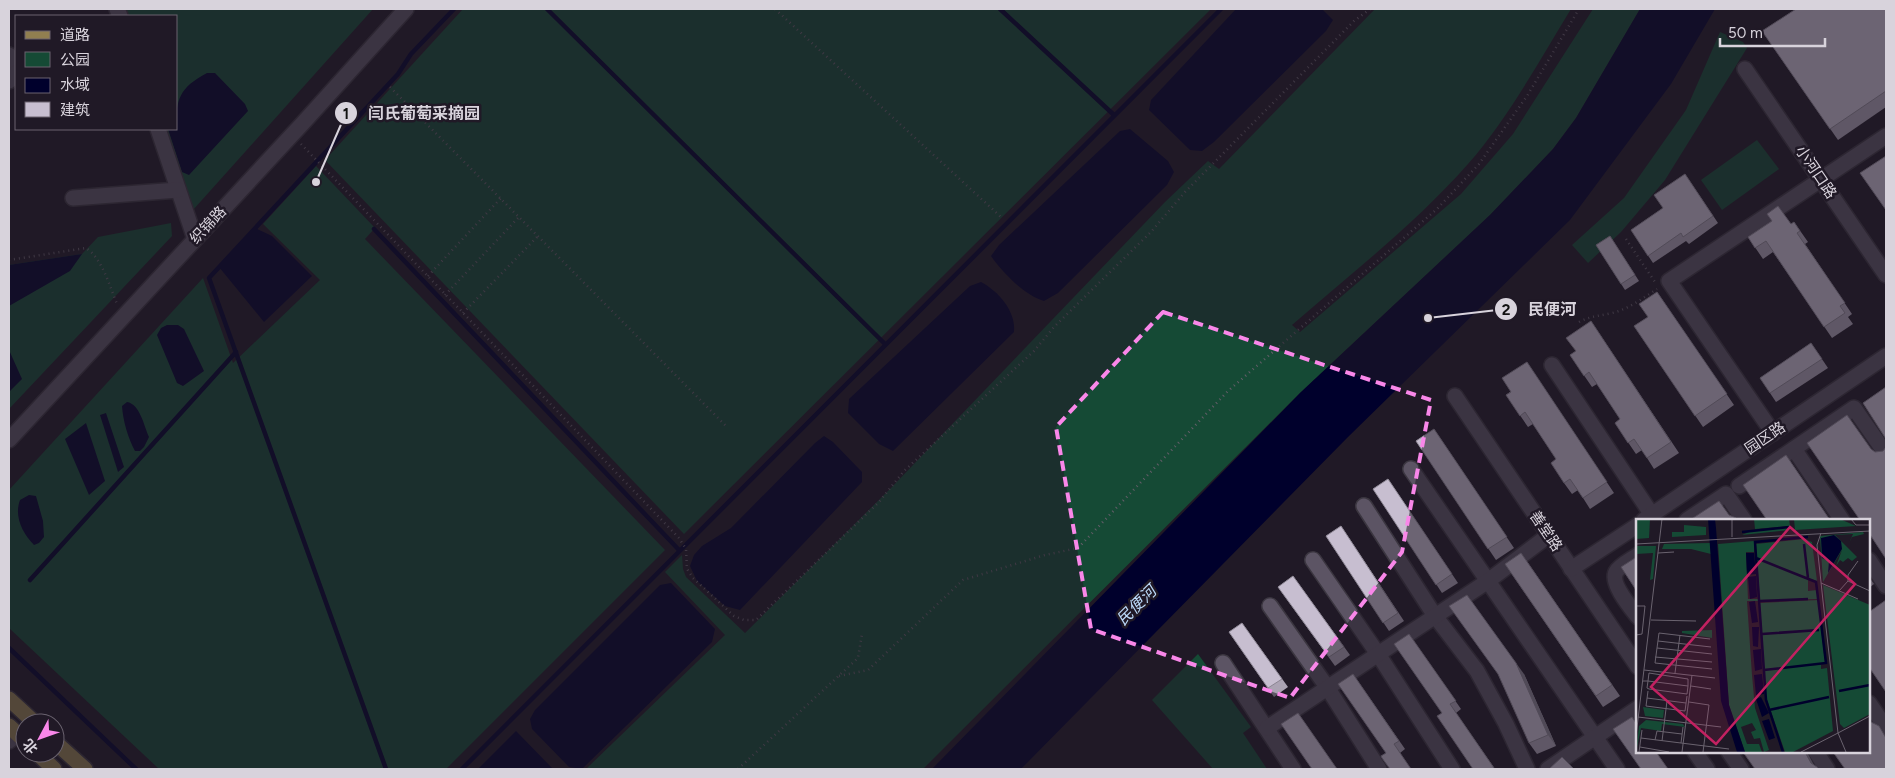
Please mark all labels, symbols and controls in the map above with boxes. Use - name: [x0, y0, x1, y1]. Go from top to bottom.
- legend: [15, 15, 178, 130]
- scale bar: [1720, 15, 1825, 47]
- text: 50 m: [1728, 24, 1763, 42]
- text: 道路: [60, 26, 90, 44]
- text: 公园: [60, 51, 90, 69]
- text: 水域: [60, 76, 90, 94]
- callout: 闫氏葡萄采摘园: [333, 98, 490, 129]
- text: 建筑: [60, 101, 90, 119]
- text: 闫氏葡萄采摘园: [368, 104, 480, 123]
- text: 1: [343, 105, 349, 123]
- street label: 小河口路: [1792, 142, 1840, 202]
- street label: 织锦路: [186, 202, 230, 248]
- callout: 民便河: [1493, 294, 1586, 325]
- text: 民便河: [1528, 300, 1576, 319]
- text: 2: [1502, 301, 1511, 319]
- street label: 园区路: [1741, 418, 1789, 458]
- street label: 善堂路: [1526, 507, 1566, 555]
- inset map: [1636, 519, 1870, 753]
- water label: 民便河: [1113, 580, 1162, 629]
- north arrow: [15, 713, 65, 763]
- text: 北: [20, 735, 42, 757]

